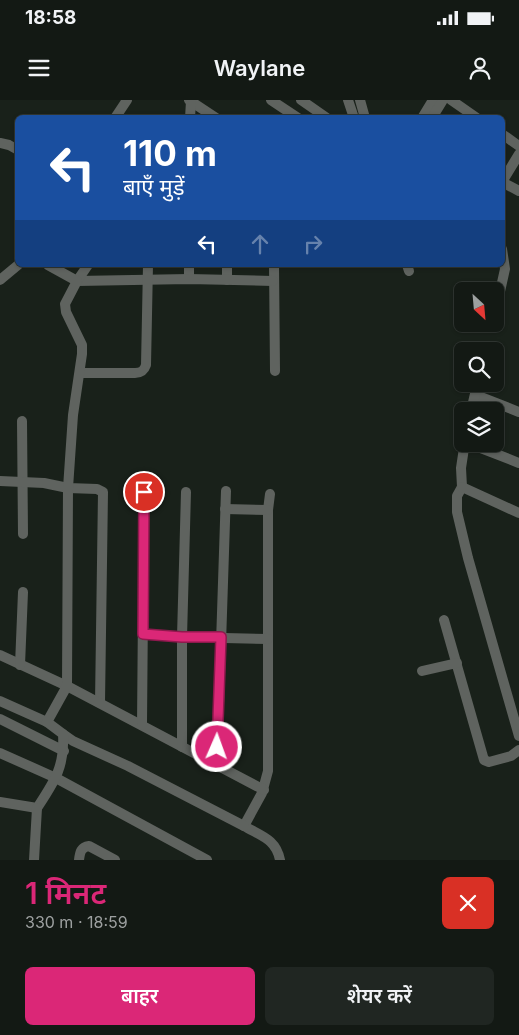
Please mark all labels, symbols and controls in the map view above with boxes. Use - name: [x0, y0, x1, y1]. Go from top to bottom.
- text: 18:58: [25, 6, 76, 29]
- icon: menu: [25, 54, 53, 82]
- icon: person: [466, 54, 494, 82]
- text: Waylane: [214, 55, 305, 81]
- text: 110 m: [123, 132, 217, 174]
- icon: left: [40, 135, 105, 200]
- text: बाएँ मुड़ें: [123, 174, 185, 200]
- icon: left: [193, 230, 221, 258]
- icon: ahead: [246, 230, 274, 258]
- icon: right: [299, 230, 327, 258]
- north arrow: [454, 282, 504, 332]
- map controls: [454, 282, 504, 452]
- button: search: [454, 342, 504, 392]
- button: layers: [454, 402, 504, 452]
- pin: [123, 471, 165, 513]
- icon: arrive: [130, 478, 158, 506]
- position arrow: [190, 720, 242, 772]
- text: 1 मिनट: [25, 875, 106, 911]
- button: close: [442, 877, 494, 929]
- text: 330 m · 18:59: [25, 912, 128, 932]
- button: बाहर: [25, 967, 255, 1025]
- button: शेयर करें: [265, 967, 494, 1025]

